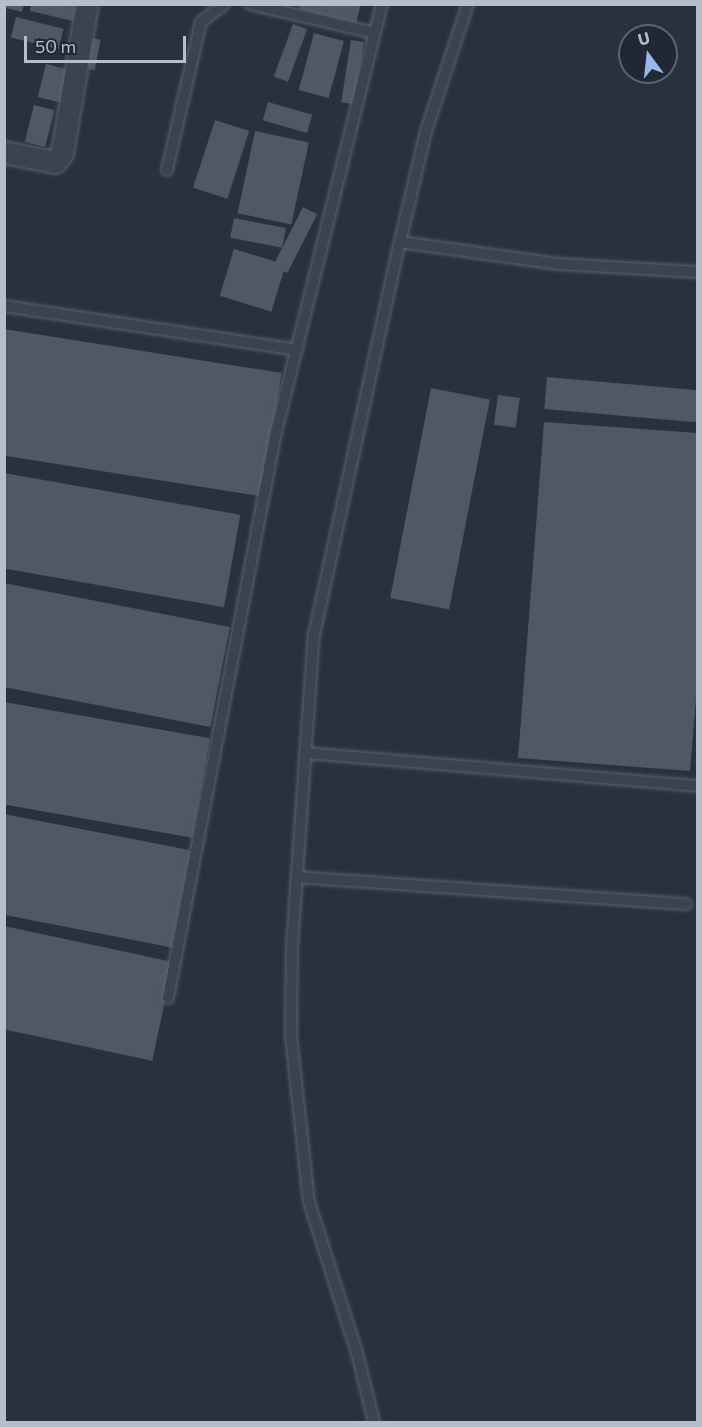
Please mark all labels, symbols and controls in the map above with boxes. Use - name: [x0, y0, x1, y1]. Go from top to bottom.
- scale bar: [27, 24, 189, 62]
- north arrow: [618, 24, 678, 84]
- text: U: [636, 27, 652, 49]
- text: 50 m: [35, 35, 76, 57]

